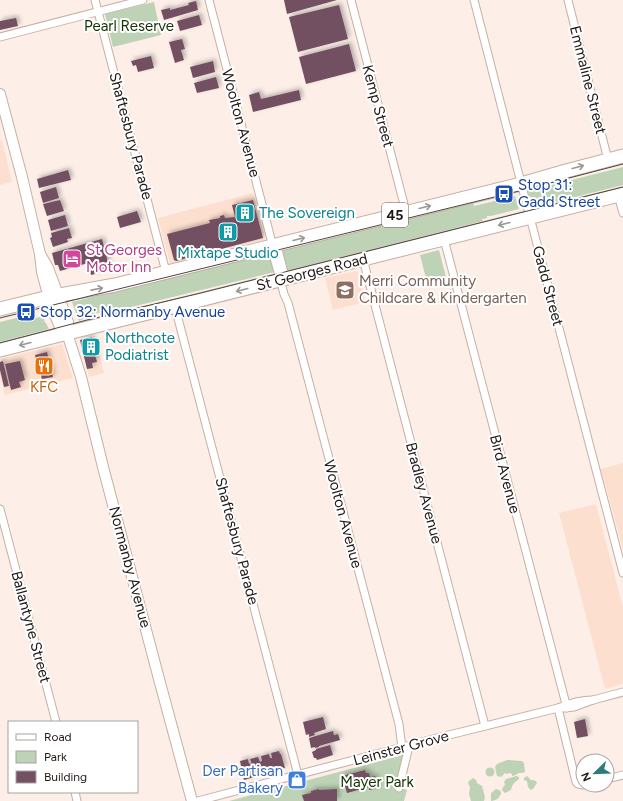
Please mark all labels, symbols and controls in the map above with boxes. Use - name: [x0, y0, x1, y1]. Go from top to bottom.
- park label: Pearl Reserve: [84, 17, 174, 35]
- street label: Emmaline Street: [566, 24, 610, 136]
- street label: Kemp Street: [358, 63, 398, 149]
- street label: Woolton Avenue: [218, 67, 264, 179]
- street label: Shaftesbury Parade: [105, 70, 157, 202]
- one-way arrow: [571, 163, 584, 171]
- place label: Stop 31: Gadd Street: [518, 176, 601, 211]
- bus stop icon: Stop 31: Gadd Street: [493, 183, 515, 205]
- building icon: The Sovereign: [234, 202, 256, 224]
- road number: 45: [382, 203, 408, 227]
- one-way arrow: [418, 203, 431, 211]
- place label: The Sovereign: [259, 204, 355, 222]
- building icon: Mixtape Studio: [217, 221, 239, 243]
- one-way arrow: [497, 221, 510, 228]
- one-way arrow: [292, 235, 305, 242]
- place label: St Georges Motor Inn: [86, 241, 162, 276]
- place label: Mixtape Studio: [177, 244, 279, 262]
- street label: Gadd Street: [529, 244, 567, 328]
- hotel icon: St Georges Motor Inn: [61, 248, 83, 270]
- street label: St Georges Road: [254, 249, 370, 295]
- place label: Merri Community Childcare & Kindergarten: [359, 272, 527, 307]
- school or university icon: Merri Community Childcare & Kindergarten: [334, 279, 356, 301]
- one-way arrow: [90, 285, 103, 293]
- one-way arrow: [236, 286, 249, 294]
- bus stop icon: Stop 32: Normanby Avenue: [15, 301, 37, 323]
- place label: Stop 32: Normanby Avenue: [40, 303, 225, 321]
- place label: Northcote Podiatrist: [105, 329, 175, 364]
- building icon: Northcote Podiatrist: [80, 336, 102, 358]
- one-way arrow: [19, 340, 32, 348]
- restaurant icon: KFC: [33, 355, 55, 377]
- place label: KFC: [30, 378, 58, 396]
- street label: Bird Avenue: [486, 433, 524, 515]
- street label: Bradley Avenue: [402, 440, 446, 546]
- street label: Woolton Avenue: [320, 458, 366, 570]
- street label: Shaftesbury Parade: [211, 475, 263, 607]
- street label: Normanby Avenue: [105, 504, 155, 630]
- street label: Ballantyne Street: [7, 569, 55, 685]
- legend: [8, 721, 138, 793]
- street label: Leinster Grove: [351, 727, 451, 769]
- text: Road: [44, 730, 72, 744]
- text: Park: [44, 750, 67, 764]
- north arrow: [575, 753, 615, 793]
- place label: Der Partisan Bakery: [202, 762, 283, 797]
- shop icon: Der Partisan Bakery: [286, 769, 308, 791]
- text: Building: [44, 770, 87, 784]
- text: N: [579, 770, 594, 783]
- park label: Mayer Park: [340, 773, 414, 791]

